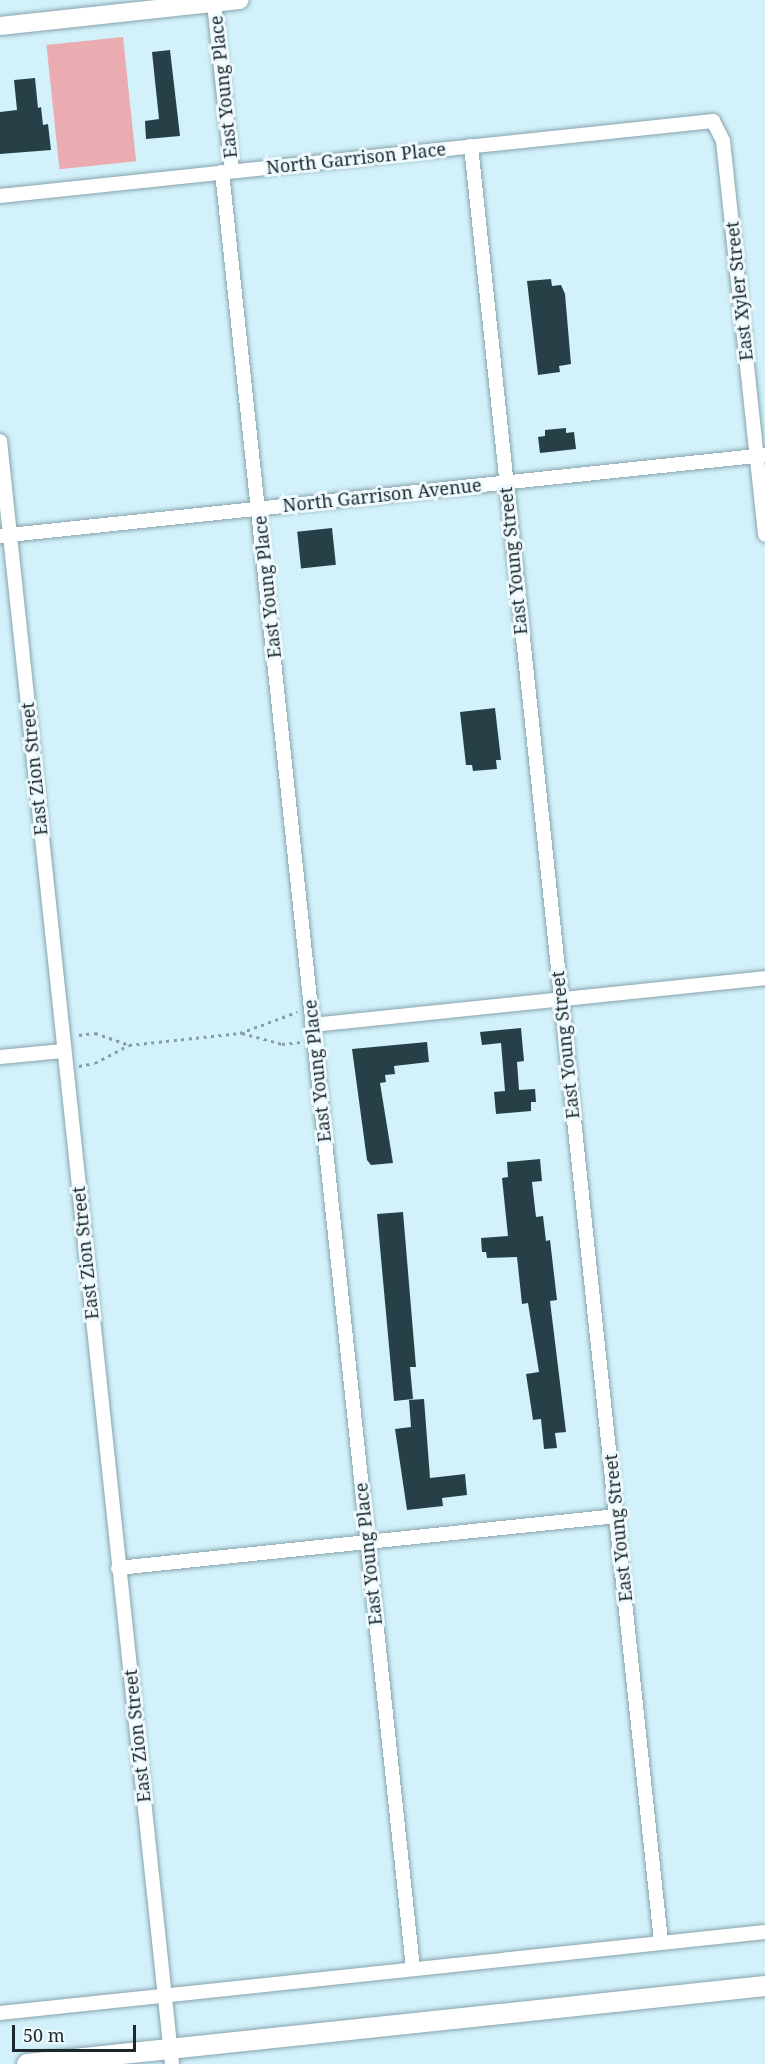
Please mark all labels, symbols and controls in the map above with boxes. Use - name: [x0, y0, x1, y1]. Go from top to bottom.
- street label: East Young Place: [205, 15, 241, 159]
- street label: North Garrison Place: [265, 138, 447, 178]
- street label: East Xyler Street: [721, 220, 757, 362]
- street label: North Garrison Avenue: [281, 474, 483, 516]
- street label: East Young Street: [494, 486, 532, 636]
- street label: East Young Place: [249, 515, 285, 659]
- street label: East Zion Street: [16, 701, 52, 837]
- street label: East Young Street: [546, 970, 584, 1120]
- street label: East Young Place: [299, 999, 335, 1143]
- street label: East Zion Street: [67, 1185, 103, 1321]
- street label: East Young Street: [599, 1453, 637, 1603]
- street label: East Young Place: [350, 1482, 386, 1626]
- street label: East Zion Street: [119, 1668, 155, 1804]
- scale bar: [15, 2013, 140, 2051]
- text: 50 m: [23, 2023, 65, 2047]

